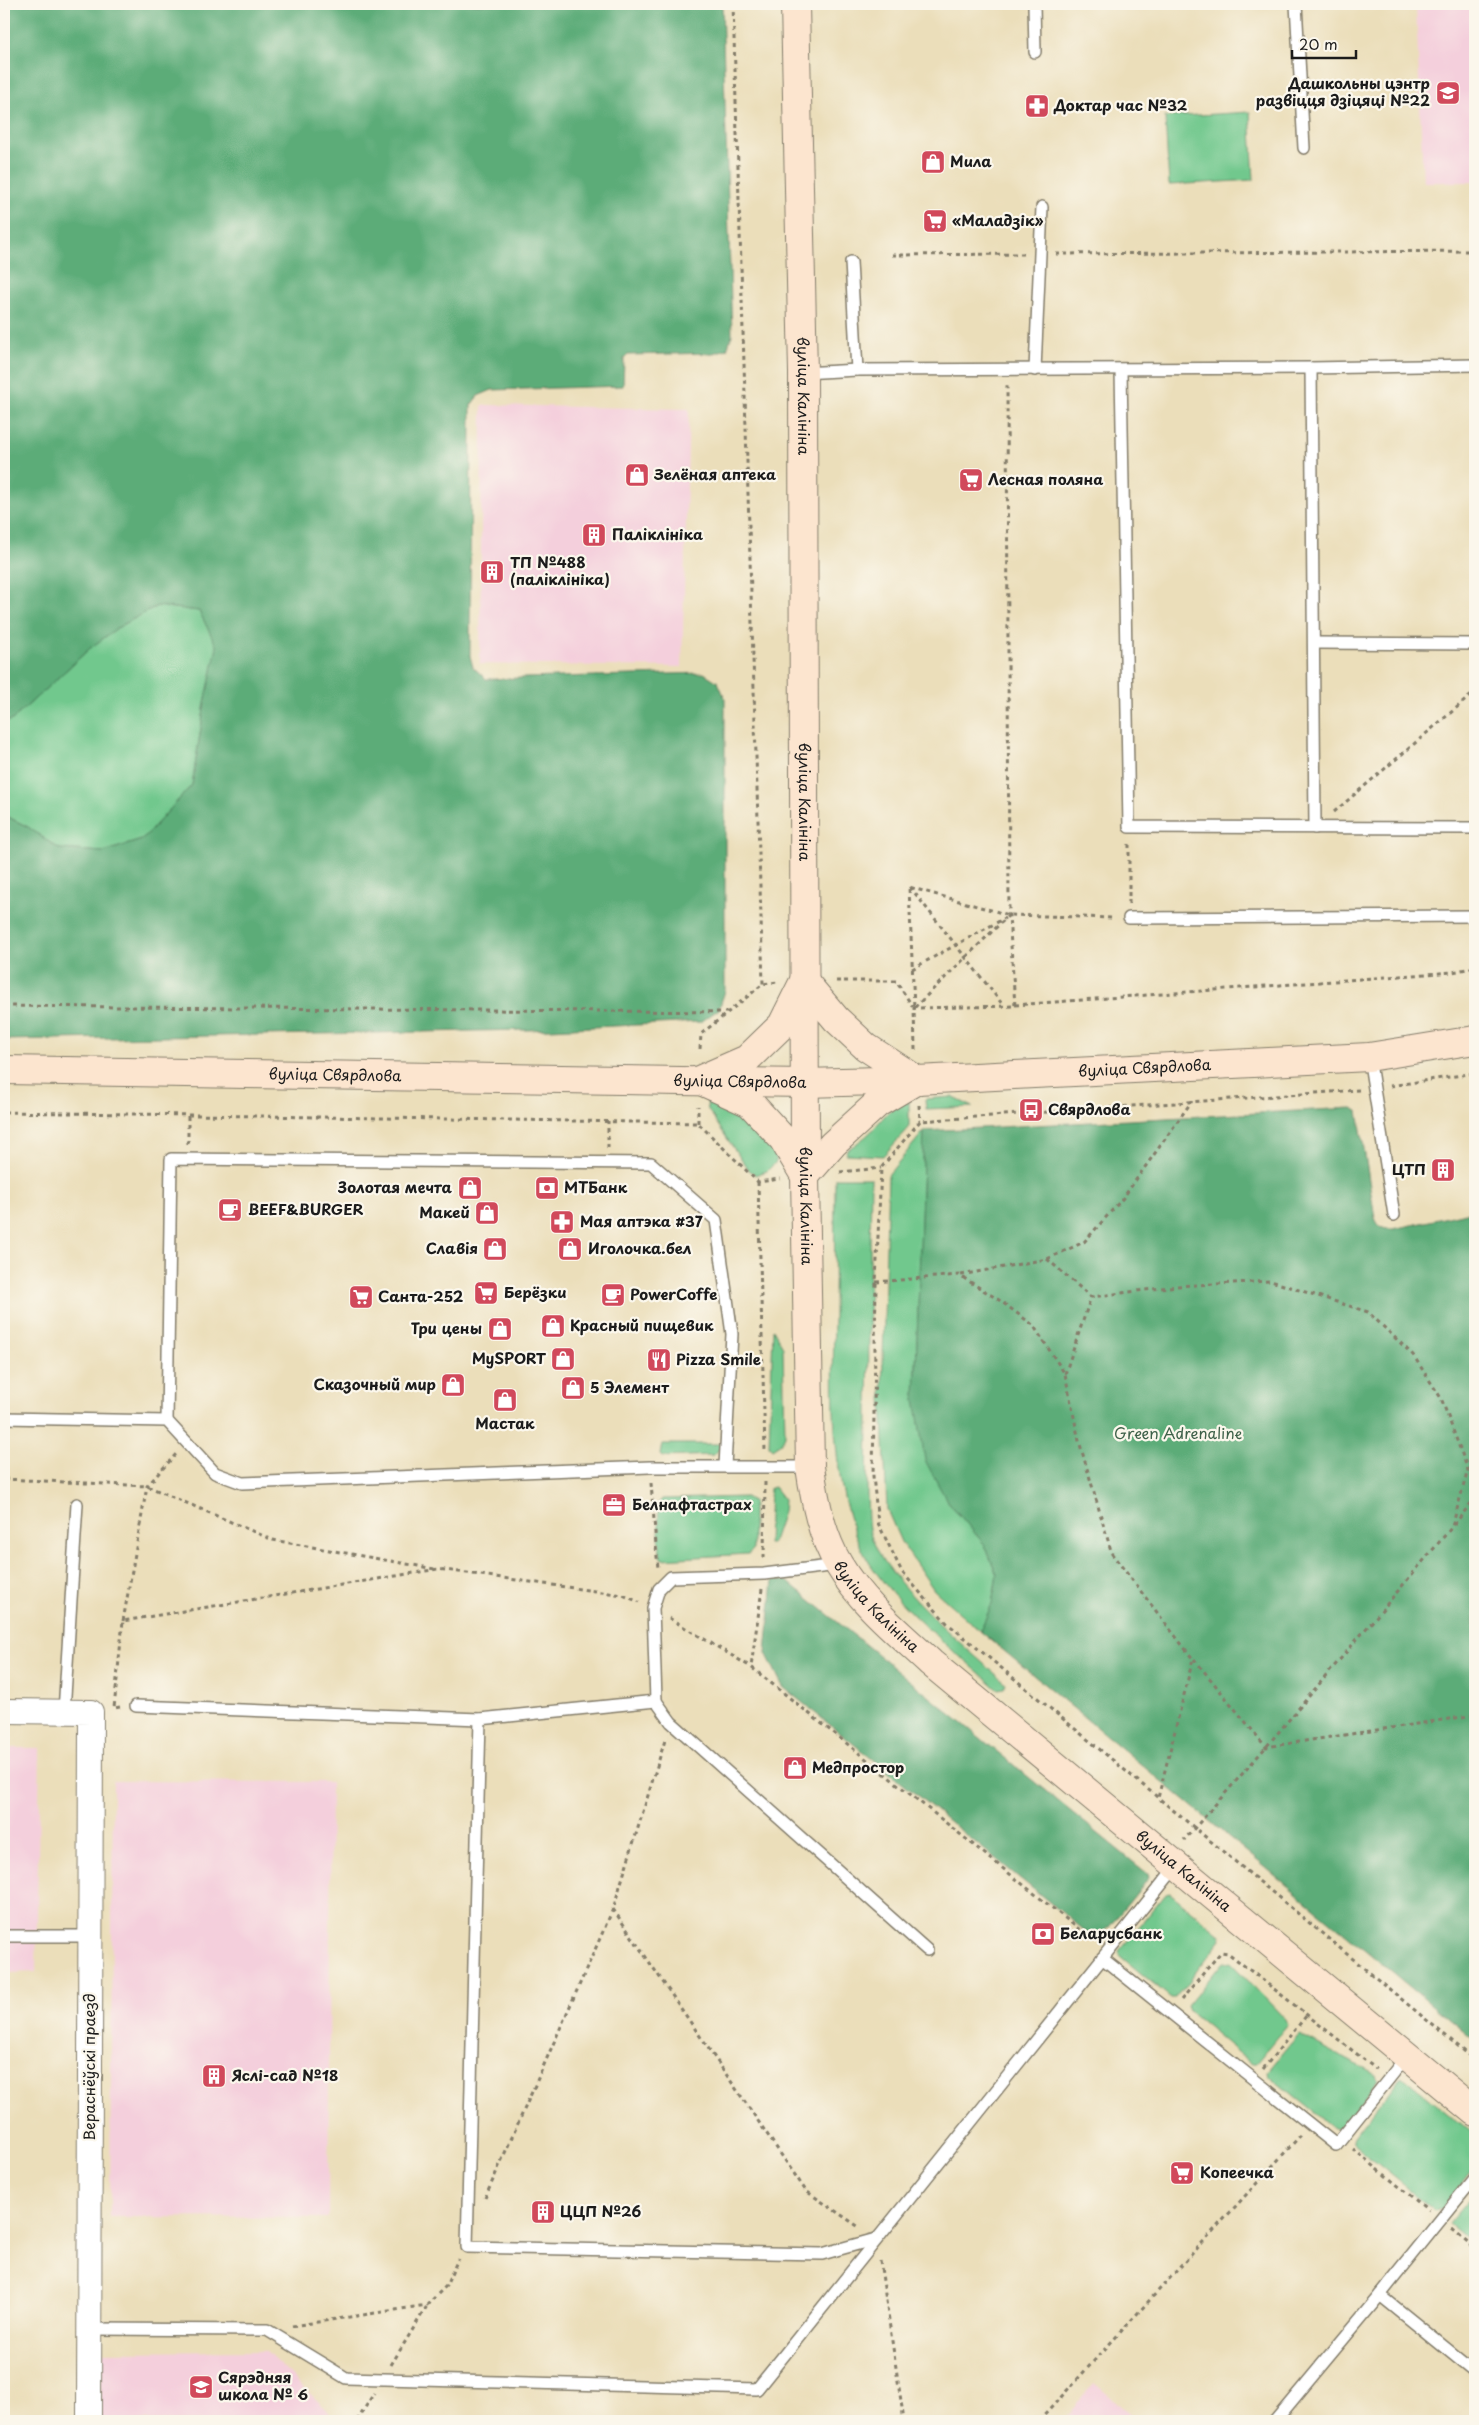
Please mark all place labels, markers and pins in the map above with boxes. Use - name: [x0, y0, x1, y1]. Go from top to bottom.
- place label: Дашкольны цэнтр развіцця дзіцяці №22: [1256, 71, 1430, 111]
- school or university icon: Дашкольны цэнтр развіцця дзіцяці №22: [1435, 80, 1461, 106]
- pharmacy icon: Доктар час №32: [1024, 93, 1050, 119]
- place label: Доктар час №32: [1053, 93, 1188, 116]
- shop icon: Мила: [920, 149, 946, 175]
- place label: Мила: [950, 149, 992, 172]
- supermarket icon: «Маладзік»: [922, 208, 948, 234]
- place label: «Маладзік»: [952, 208, 1043, 231]
- shop icon: Зелёная аптека: [624, 462, 650, 488]
- place label: Зелёная аптека: [653, 462, 776, 485]
- supermarket icon: Лесная поляна: [958, 467, 984, 493]
- place label: Лесная поляна: [988, 467, 1104, 490]
- building icon: Паліклініка: [581, 522, 607, 548]
- place label: Паліклініка: [612, 522, 703, 545]
- place label: ТП №488 (паліклініка): [510, 550, 610, 590]
- building icon: ТП №488 (паліклініка): [479, 559, 505, 585]
- bus stop icon: Свярдлова: [1018, 1097, 1044, 1123]
- place label: Свярдлова: [1048, 1097, 1131, 1120]
- place label: ЦТП: [1392, 1157, 1426, 1180]
- building icon: ЦТП: [1430, 1157, 1456, 1183]
- place label: Золотая мечта: [337, 1175, 453, 1198]
- shop icon: Золотая мечта: [457, 1175, 483, 1201]
- bank icon: МТБанк: [534, 1175, 560, 1201]
- place label: МТБанк: [564, 1175, 628, 1198]
- cafe icon: BEEF&BURGER: [217, 1197, 243, 1223]
- place label: BEEF&BURGER: [248, 1197, 364, 1220]
- place label: Макей: [419, 1200, 470, 1223]
- shop icon: Макей: [474, 1200, 500, 1226]
- pharmacy icon: Мая аптэка #37: [549, 1209, 575, 1235]
- place label: Мая аптэка #37: [580, 1209, 703, 1232]
- place label: Славія: [426, 1236, 478, 1259]
- shop icon: Славія: [482, 1236, 508, 1262]
- shop icon: Иголочка.бел: [557, 1236, 583, 1262]
- place label: Иголочка.бел: [588, 1236, 692, 1259]
- supermarket icon: Берёзки: [473, 1280, 499, 1306]
- place label: Берёзки: [504, 1280, 567, 1303]
- cafe icon: PowerCoffe: [600, 1282, 626, 1308]
- place label: PowerCoffe: [630, 1282, 717, 1305]
- supermarket icon: Санта-252: [348, 1284, 374, 1310]
- place label: Санта-252: [378, 1284, 464, 1307]
- shop icon: Красный пищевик: [540, 1313, 566, 1339]
- place label: Красный пищевик: [570, 1313, 714, 1336]
- place label: Три цены: [411, 1316, 482, 1339]
- shop icon: Три цены: [487, 1316, 513, 1342]
- place label: MySPORT: [472, 1346, 547, 1369]
- shop icon: MySPORT: [550, 1346, 576, 1372]
- restaurant icon: Pizza Smile: [646, 1347, 672, 1373]
- place label: Pizza Smile: [676, 1347, 761, 1370]
- place label: Сказочный мир: [313, 1372, 436, 1395]
- shop icon: Сказочный мир: [440, 1372, 466, 1398]
- shop icon: 5 Элемент: [560, 1375, 586, 1401]
- place label: 5 Элемент: [590, 1375, 670, 1398]
- shop icon: Мастак: [492, 1387, 518, 1413]
- place label: Мастак: [475, 1411, 535, 1434]
- office icon: Белнафтастрах: [601, 1492, 627, 1518]
- place label: Белнафтастрах: [632, 1492, 752, 1515]
- shop icon: Медпростор: [782, 1755, 808, 1781]
- place label: Медпростор: [812, 1755, 904, 1778]
- bank icon: Беларусбанк: [1030, 1921, 1056, 1947]
- place label: Беларусбанк: [1060, 1921, 1162, 1944]
- building icon: Яслі-сад №18: [201, 2063, 227, 2089]
- place label: Яслі-сад №18: [231, 2063, 338, 2086]
- supermarket icon: Копеечка: [1169, 2160, 1195, 2186]
- place label: Копеечка: [1200, 2160, 1275, 2183]
- building icon: ЦЦП №26: [530, 2199, 556, 2225]
- place label: ЦЦП №26: [560, 2199, 642, 2222]
- place label: Сярэдняя школа № 6: [218, 2365, 308, 2405]
- school or university icon: Сярэдняя школа № 6: [188, 2374, 214, 2400]

